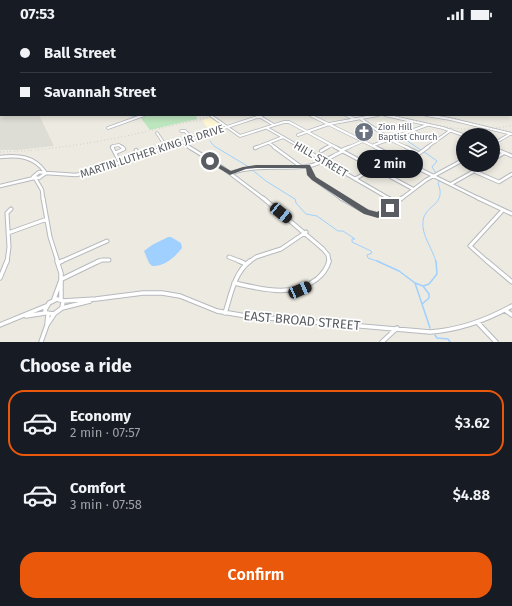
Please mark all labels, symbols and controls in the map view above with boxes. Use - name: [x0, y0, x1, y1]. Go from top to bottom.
- text: 07:53: [20, 5, 55, 23]
- text: Ball Street: [44, 44, 116, 62]
- text: Savannah Street: [44, 83, 156, 101]
- church icon: Zion Hill Baptist Church: [353, 121, 375, 143]
- street label: MARTIN LUTHER KING JR DRIVE: [78, 122, 226, 181]
- place label: Zion Hill Baptist Church: [378, 122, 438, 142]
- map controls: [456, 128, 500, 172]
- button: layers: [456, 128, 500, 172]
- street label: HILL STREET: [291, 139, 350, 180]
- callout: 2 min: [357, 150, 423, 178]
- route start: [201, 152, 219, 170]
- text: 2 min: [374, 156, 406, 171]
- route end: [381, 199, 399, 217]
- car: [268, 201, 294, 225]
- car: [287, 280, 313, 300]
- street label: EAST BROAD STREET: [243, 308, 361, 333]
- text: Choose a ride: [20, 355, 132, 377]
- icon: car: [22, 405, 58, 441]
- text: Economy: [70, 407, 131, 425]
- text: $3.62: [455, 414, 490, 432]
- text: 2 min · 07:57: [70, 425, 140, 440]
- icon: car: [22, 477, 58, 513]
- text: Comfort: [70, 479, 126, 497]
- text: $4.88: [453, 486, 490, 504]
- text: 3 min · 07:58: [70, 497, 142, 512]
- button: Confirm: [20, 552, 492, 598]

